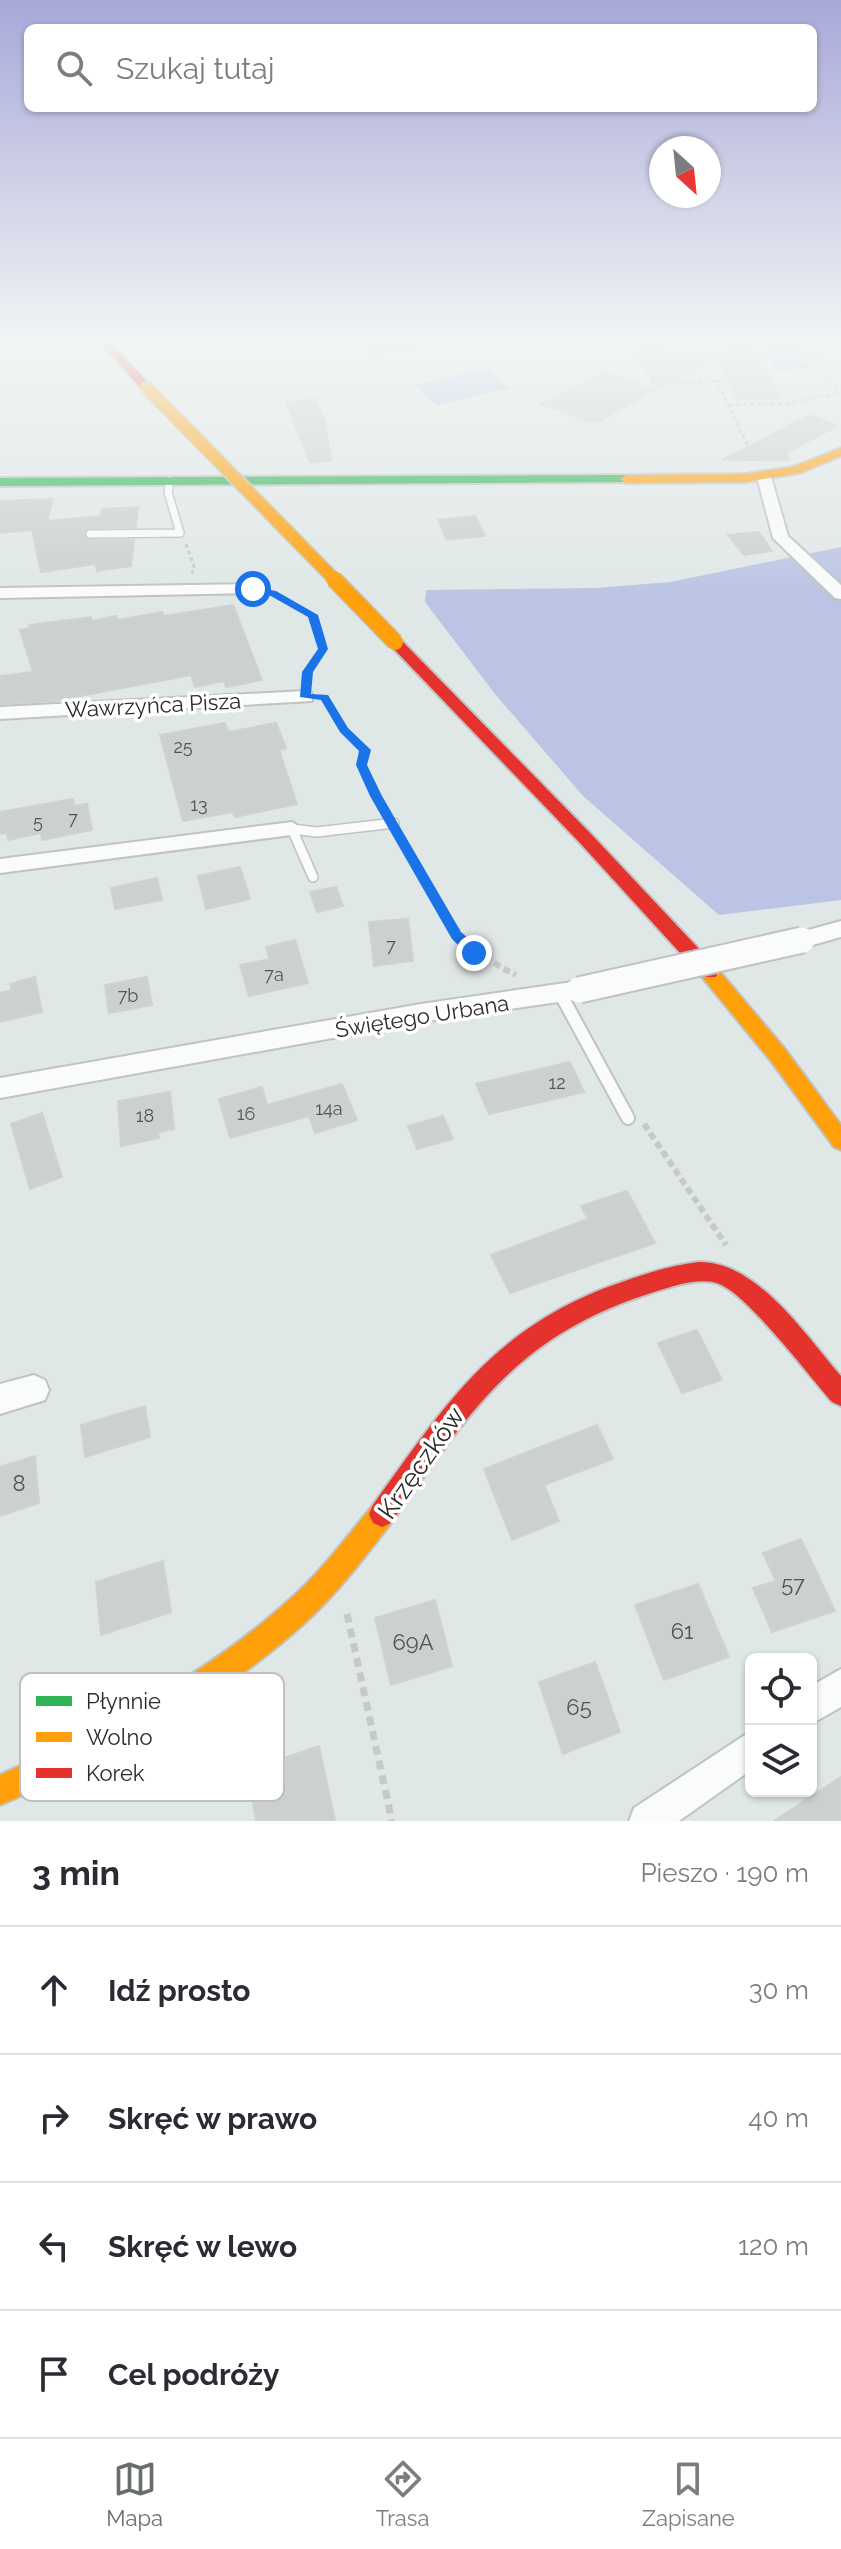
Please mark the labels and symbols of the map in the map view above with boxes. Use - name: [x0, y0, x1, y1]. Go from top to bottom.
- north arrow: [649, 136, 721, 208]
- route start: [235, 571, 271, 607]
- street label: Wawrzyńca Pisza: [64, 687, 242, 723]
- house number: 25: [173, 736, 193, 757]
- house number: 13: [190, 794, 208, 815]
- house number: 7: [68, 808, 78, 829]
- house number: 5: [33, 811, 43, 832]
- house number: 7: [386, 935, 396, 956]
- route end: [456, 935, 492, 971]
- house number: 7a: [264, 964, 284, 985]
- house number: 7b: [118, 985, 138, 1006]
- street label: Świętego Urbana: [333, 988, 511, 1043]
- house number: 12: [548, 1072, 566, 1093]
- house number: 14a: [315, 1098, 343, 1119]
- house number: 16: [237, 1103, 255, 1124]
- house number: 18: [136, 1105, 154, 1126]
- street label: Krzęczków: [371, 1401, 471, 1525]
- house number: 8: [12, 1470, 26, 1496]
- house number: 57: [781, 1571, 805, 1597]
- house number: 61: [671, 1618, 693, 1644]
- house number: 69A: [392, 1629, 434, 1655]
- legend: [20, 1673, 284, 1801]
- text: Płynnie: [86, 1688, 161, 1714]
- house number: 65: [566, 1694, 592, 1720]
- text: Wolno: [86, 1724, 153, 1750]
- text: Korek: [86, 1760, 145, 1786]

